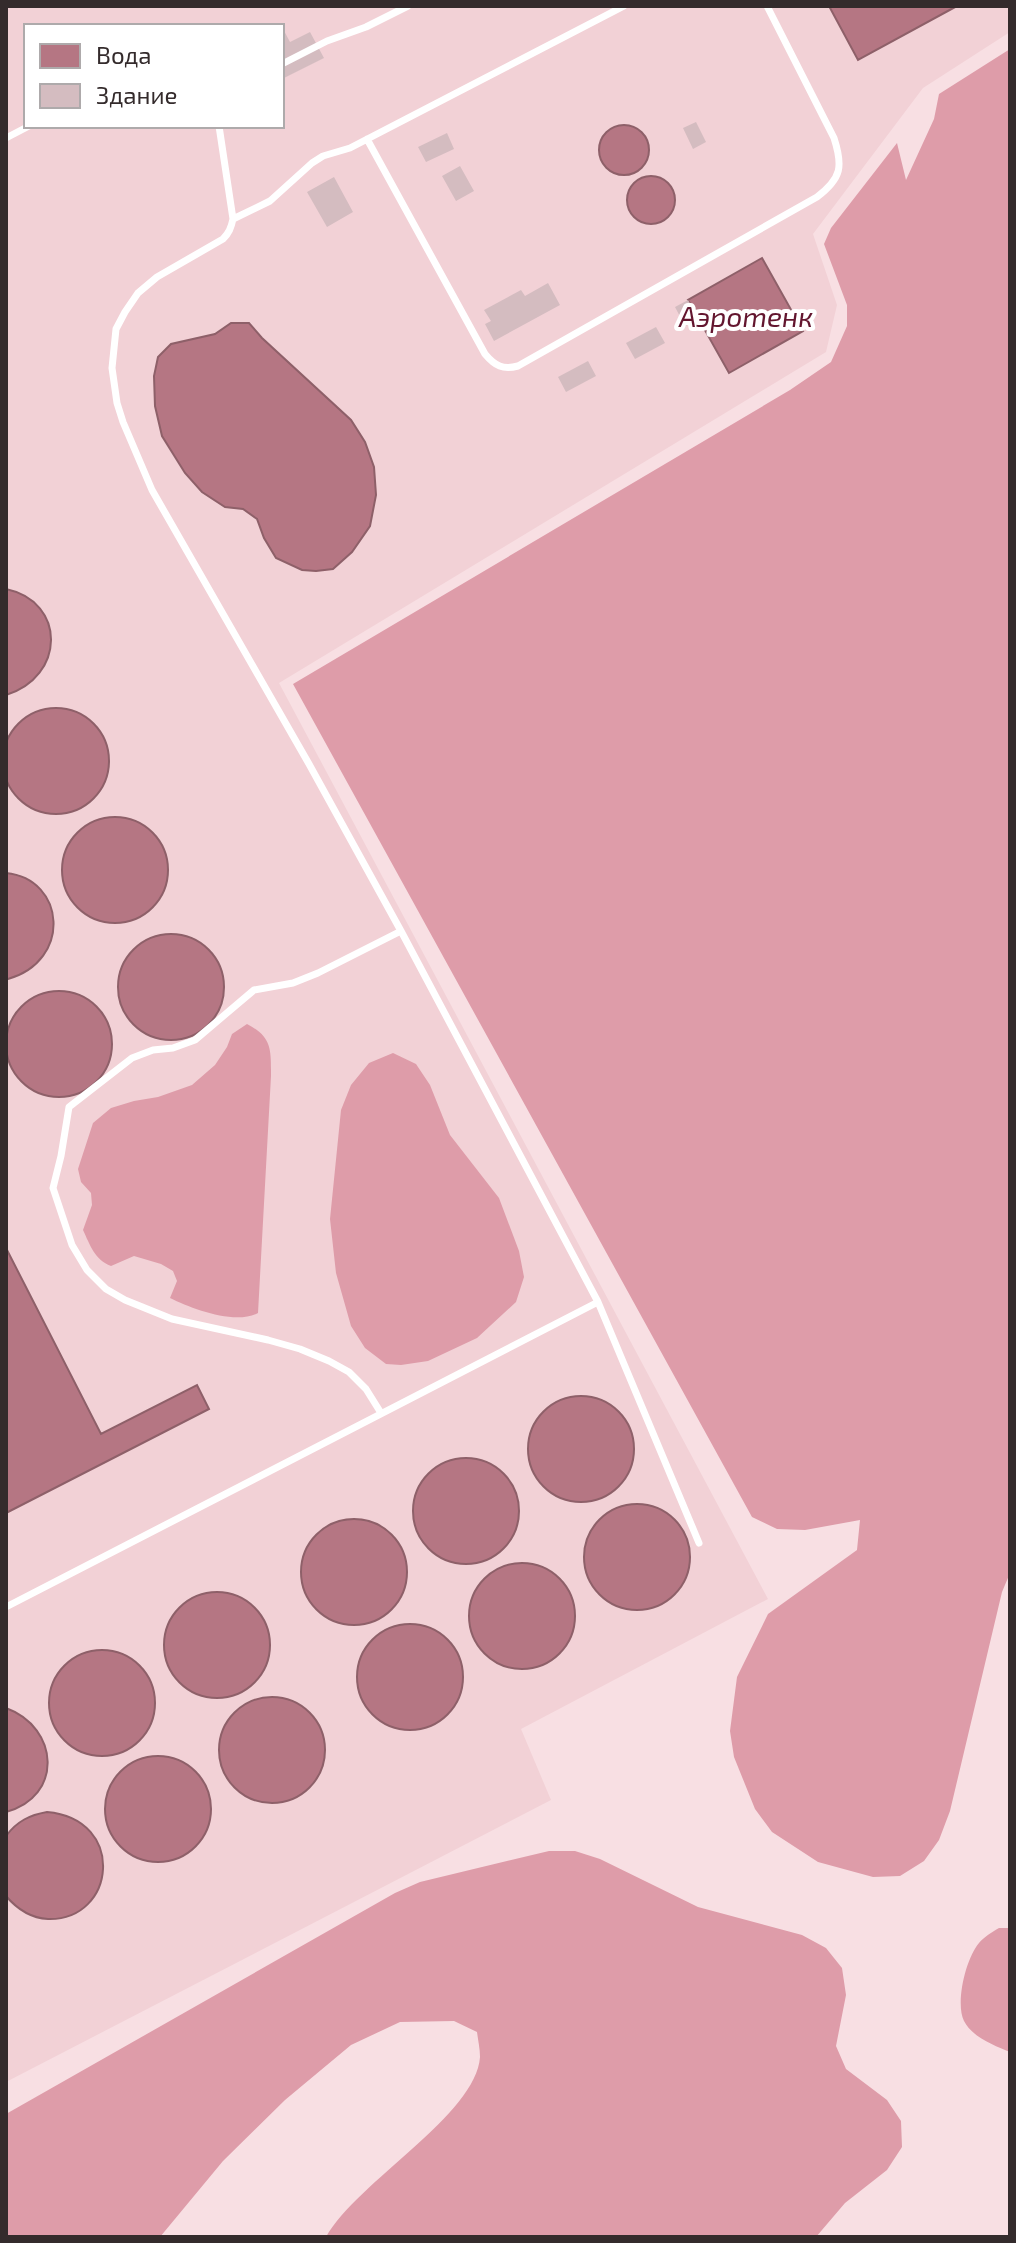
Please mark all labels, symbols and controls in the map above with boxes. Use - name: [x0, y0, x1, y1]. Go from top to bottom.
- legend: [24, 24, 284, 128]
- text: Вода: [96, 40, 152, 69]
- text: Здание: [96, 80, 178, 109]
- water label: Аэротенк: [678, 299, 813, 333]

